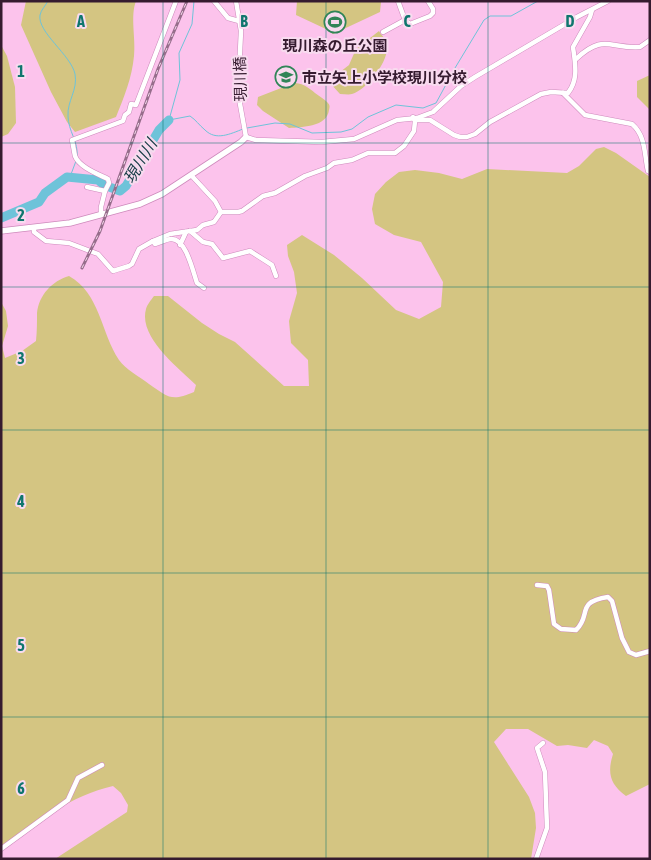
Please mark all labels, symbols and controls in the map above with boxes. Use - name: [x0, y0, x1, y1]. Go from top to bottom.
- sports icon: 現川森の丘公園: [323, 10, 347, 34]
- text: A: [76, 12, 85, 30]
- text: B: [240, 12, 248, 30]
- text: C: [403, 12, 411, 30]
- text: D: [566, 12, 575, 30]
- place label: 現川森の丘公園: [282, 37, 388, 54]
- street label: 現川橋: [231, 56, 249, 102]
- text: 1: [17, 62, 25, 80]
- school or university icon: 市立矢上小学校現川分校: [274, 65, 298, 89]
- place label: 市立矢上小学校現川分校: [302, 69, 467, 86]
- water label: 現川川: [120, 134, 161, 186]
- text: 2: [17, 206, 25, 224]
- text: 3: [17, 349, 25, 367]
- text: 4: [16, 492, 25, 510]
- text: 5: [17, 636, 25, 654]
- text: 6: [17, 779, 25, 797]

